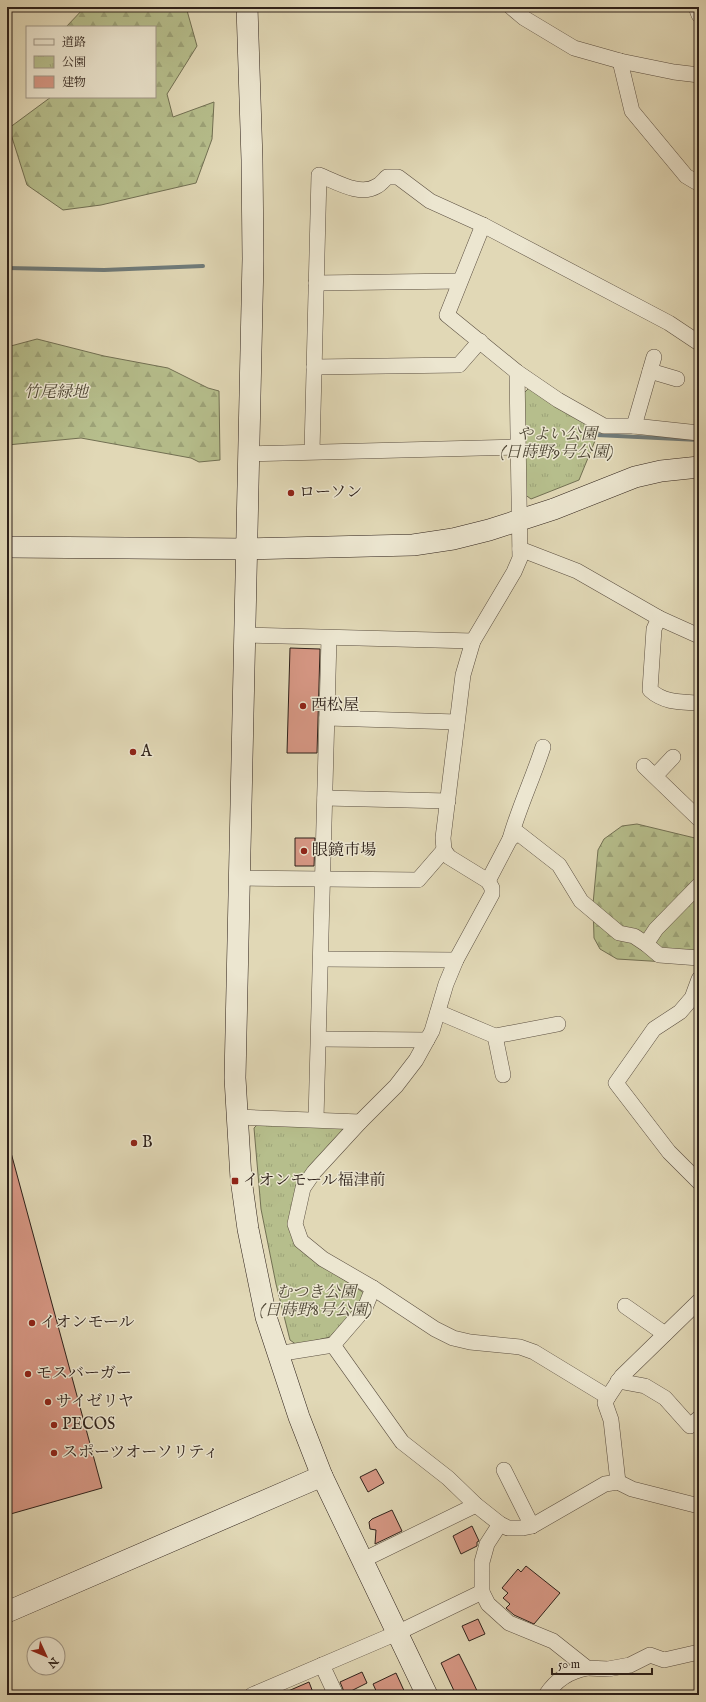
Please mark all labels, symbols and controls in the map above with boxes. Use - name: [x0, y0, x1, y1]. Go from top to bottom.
- legend: [26, 26, 156, 98]
- text: 道路: [62, 35, 86, 50]
- text: 公園: [62, 55, 86, 70]
- text: 建物: [62, 75, 86, 90]
- park label: 竹尾緑地: [24, 383, 90, 403]
- park label: やよい公園 (日蒔野9号公園): [501, 425, 613, 463]
- place label: ローソン: [299, 483, 362, 503]
- marker: ローソン: [286, 488, 296, 498]
- place label: 西松屋: [311, 696, 359, 716]
- marker: 西松屋: [298, 701, 308, 711]
- place label: A: [140, 742, 153, 762]
- marker: A: [128, 747, 138, 757]
- place label: 眼鏡市場: [312, 841, 376, 861]
- marker: 眼鏡市場: [299, 846, 309, 856]
- place label: B: [142, 1133, 153, 1153]
- marker: B: [129, 1138, 139, 1148]
- place label: イオンモール福津前: [243, 1171, 386, 1191]
- marker: イオンモール福津前: [230, 1176, 240, 1186]
- park label: むつき公園 (日蒔野8号公園): [260, 1283, 372, 1321]
- place label: イオンモール: [40, 1313, 135, 1333]
- marker: イオンモール: [27, 1318, 37, 1328]
- place label: モスバーガー: [36, 1364, 132, 1384]
- marker: モスバーガー: [23, 1369, 33, 1379]
- place label: サイゼリヤ: [56, 1392, 134, 1412]
- marker: サイゼリヤ: [43, 1397, 53, 1407]
- place label: PECOS: [62, 1415, 115, 1435]
- marker: PECOS: [49, 1420, 59, 1430]
- place label: スポーツオーソリティ: [62, 1443, 219, 1463]
- marker: スポーツオーソリティ: [49, 1448, 59, 1458]
- north arrow: [26, 1636, 66, 1676]
- scale bar: [552, 1650, 652, 1676]
- text: N: [44, 1653, 62, 1671]
- text: 50 m: [558, 1657, 580, 1672]

